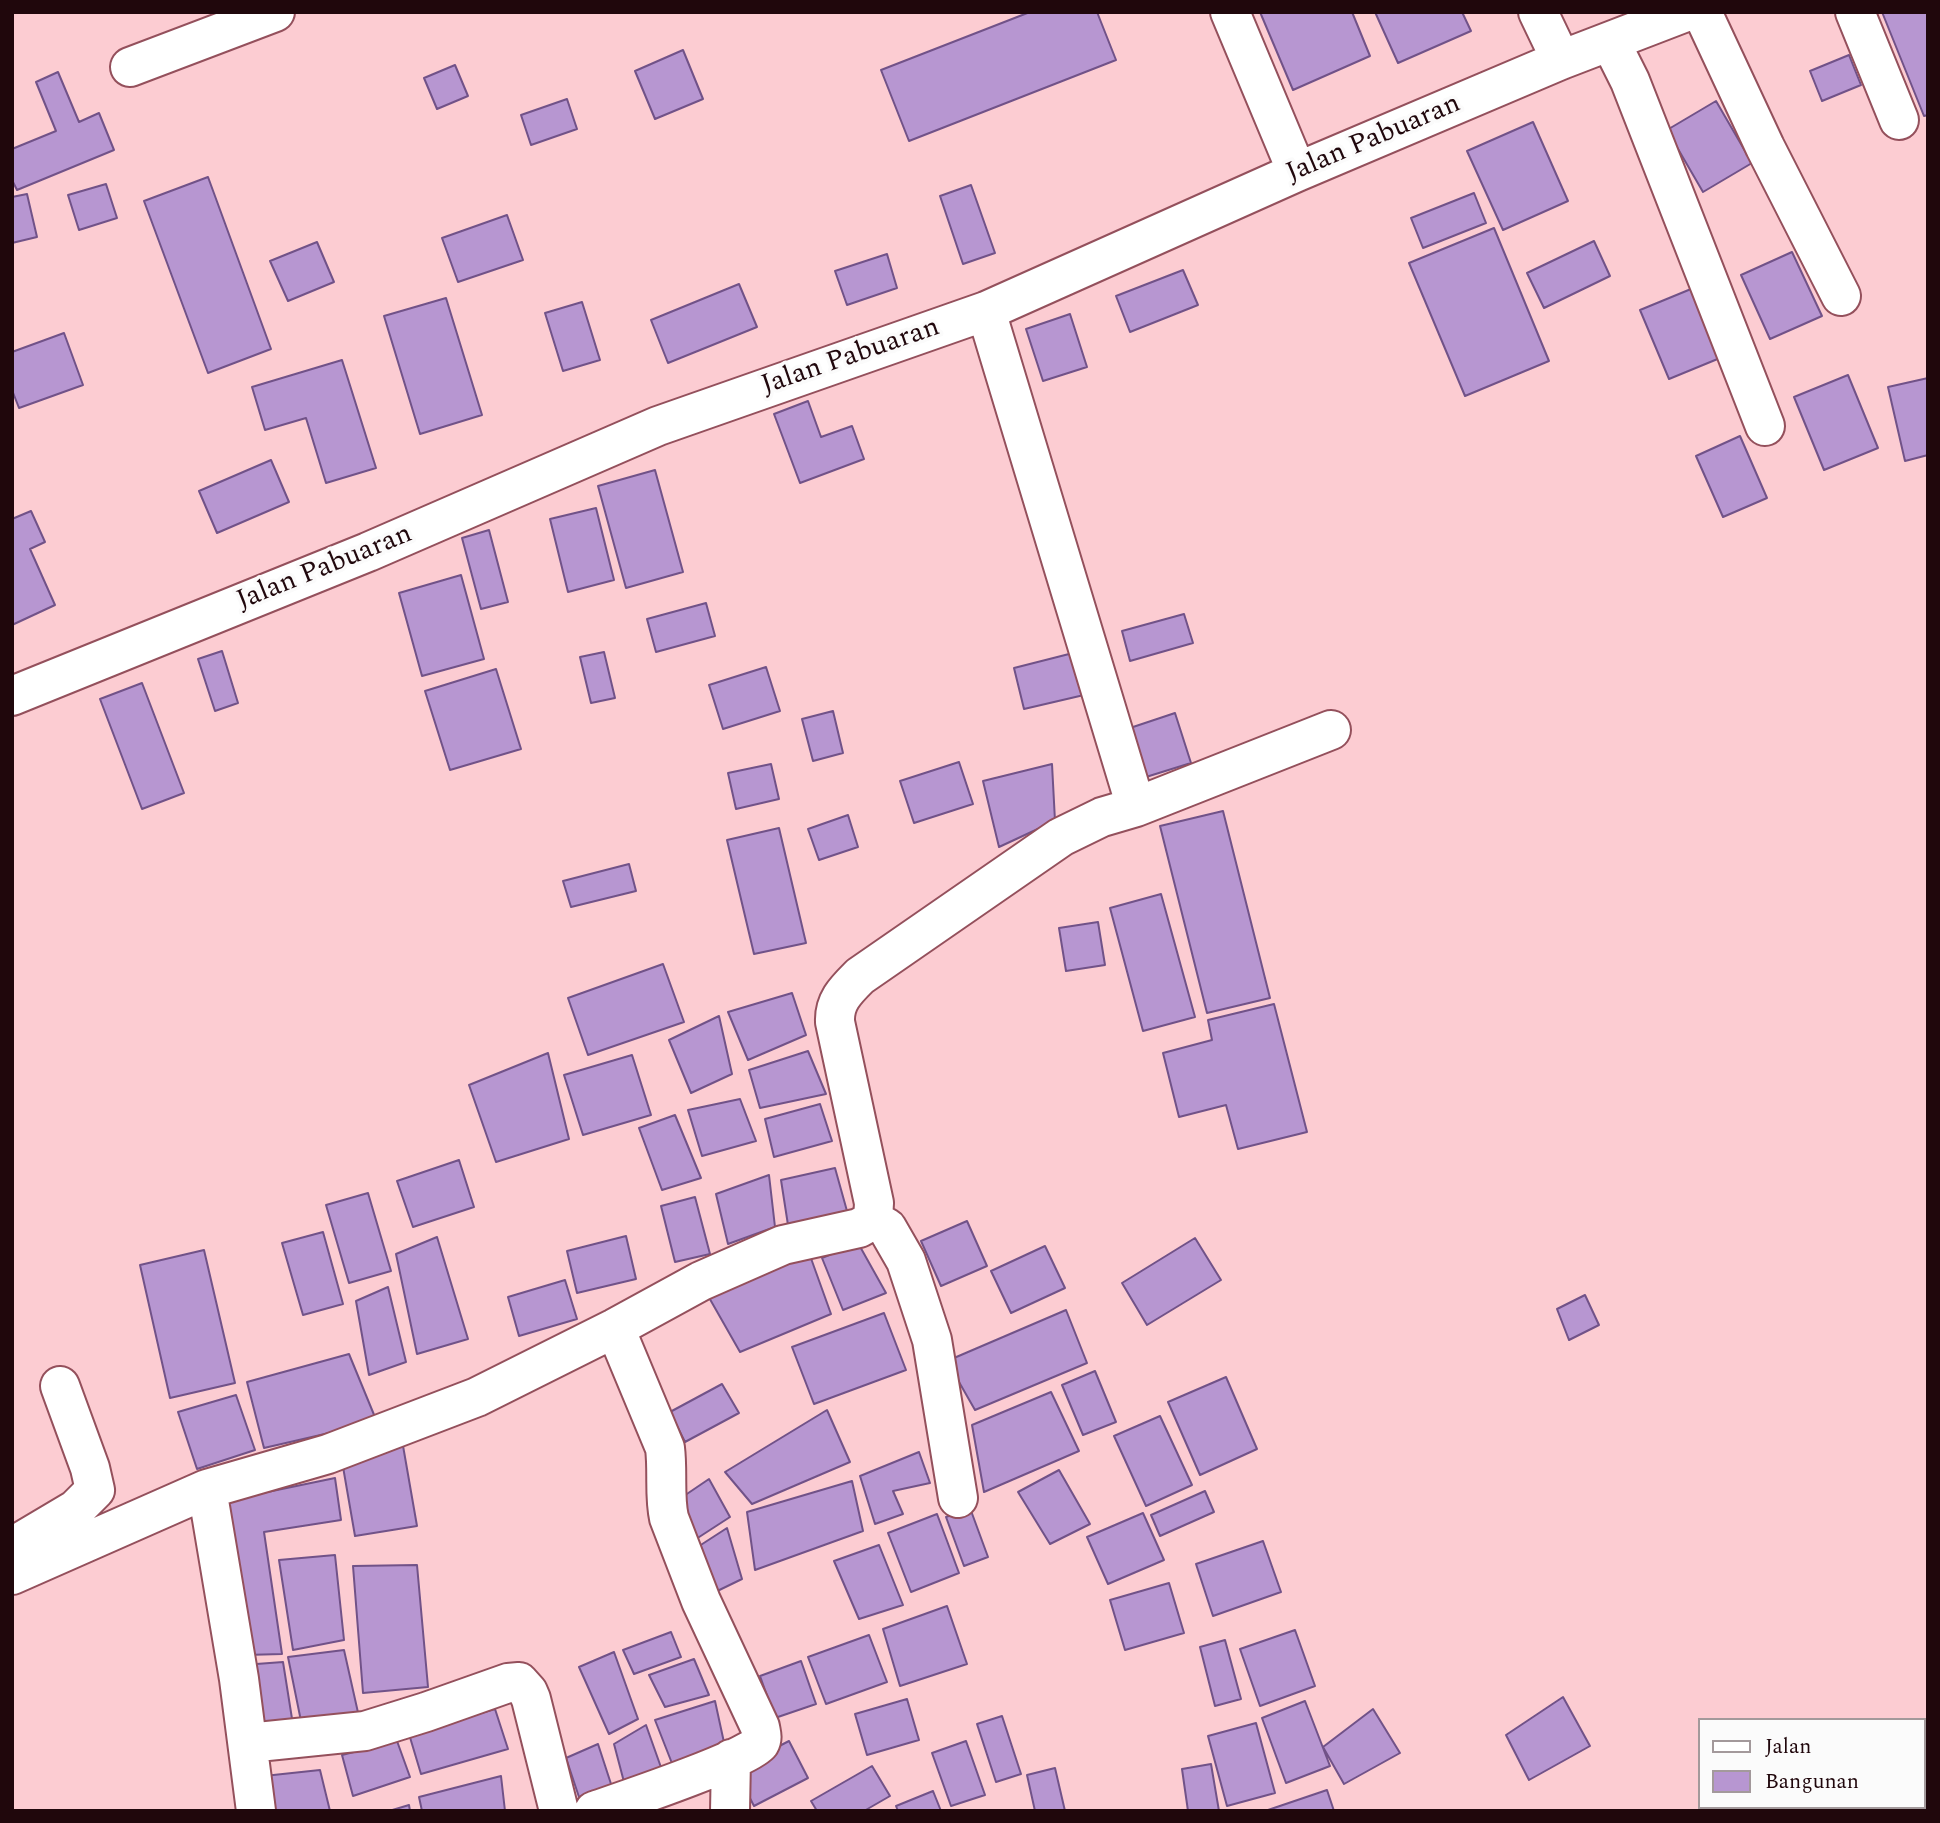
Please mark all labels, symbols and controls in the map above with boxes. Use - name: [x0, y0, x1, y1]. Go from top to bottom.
- street label: Jalan Pabuaran: [1282, 88, 1466, 192]
- street label: Jalan Pabuaran: [758, 312, 944, 404]
- street label: Jalan Pabuaran: [232, 519, 418, 619]
- legend: [1699, 1718, 1926, 1809]
- text: Jalan: [1765, 1731, 1811, 1763]
- text: Bangunan: [1765, 1766, 1859, 1798]

